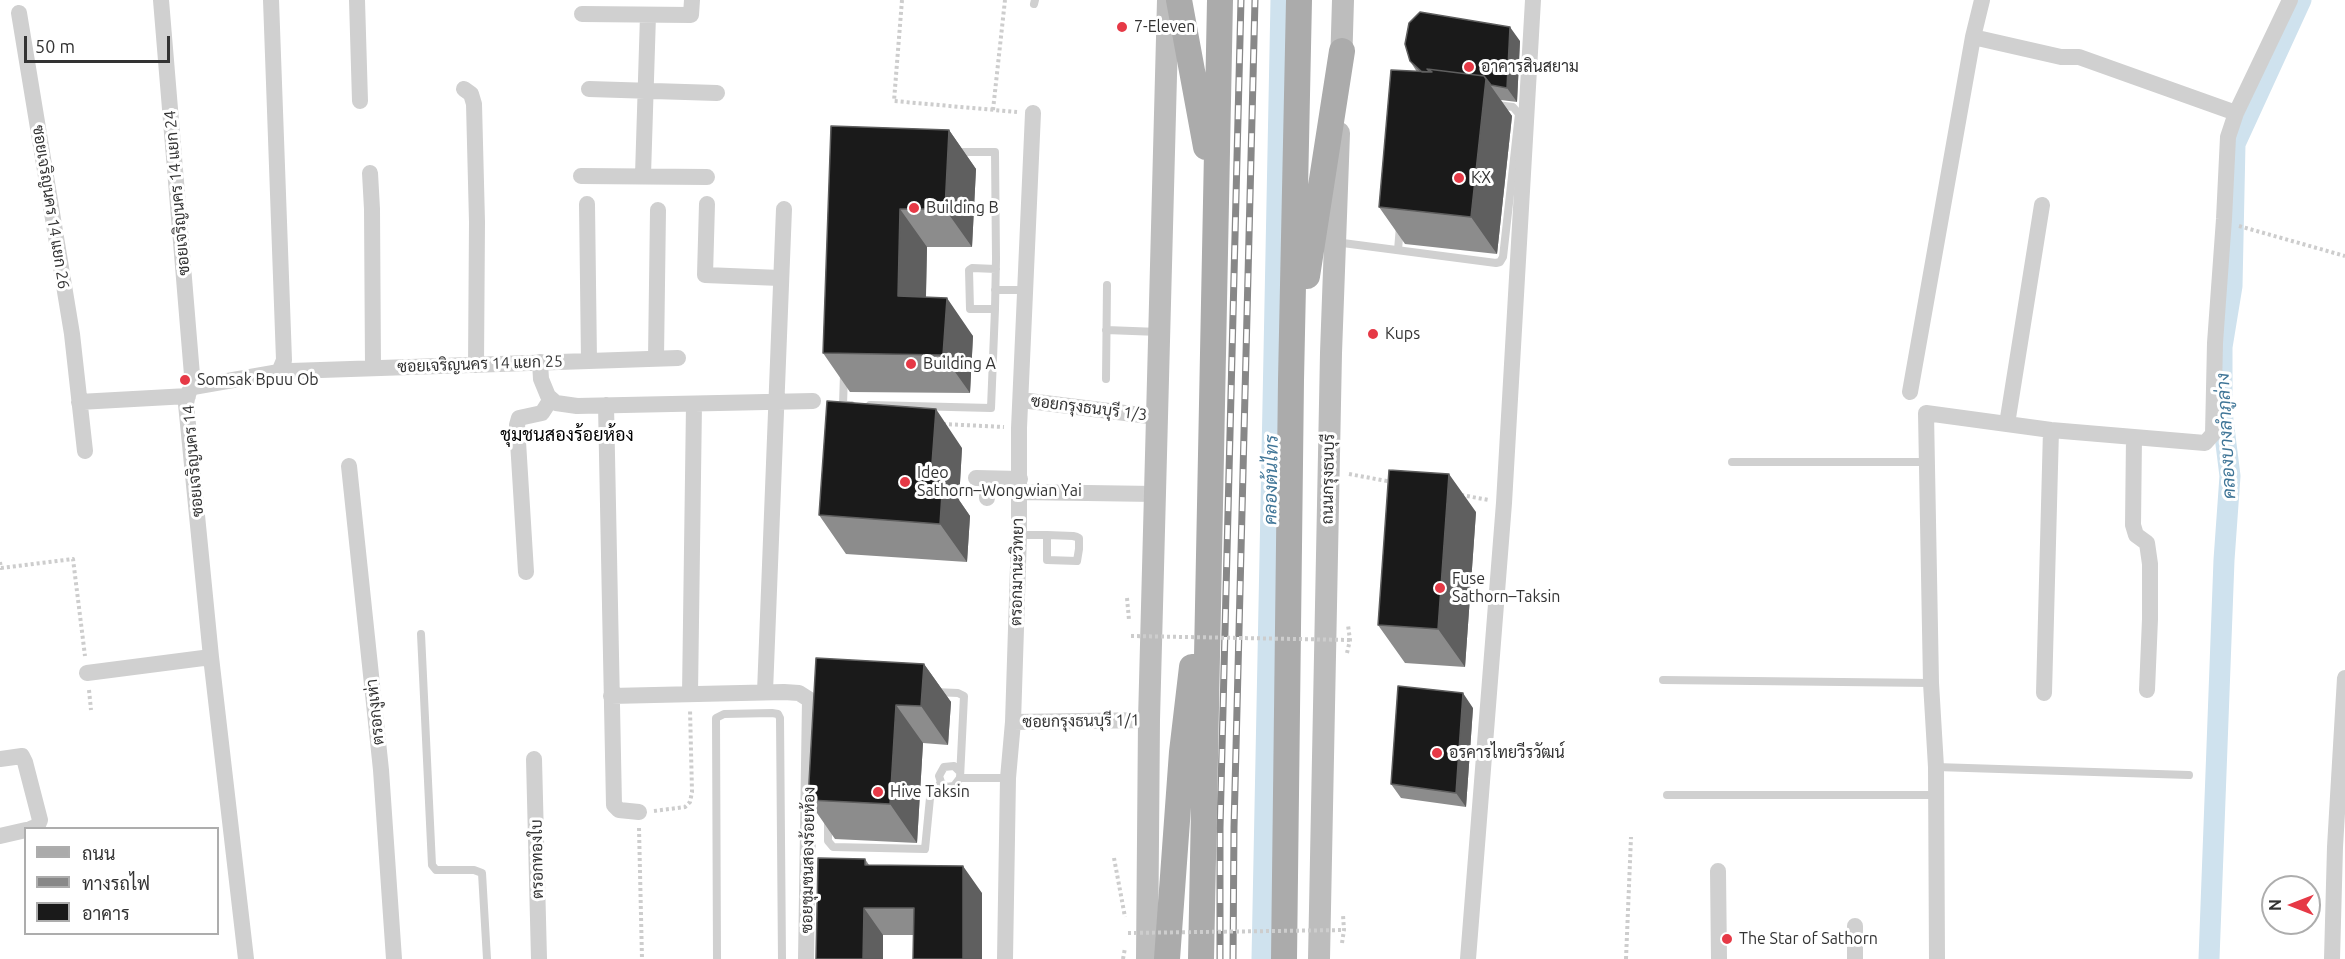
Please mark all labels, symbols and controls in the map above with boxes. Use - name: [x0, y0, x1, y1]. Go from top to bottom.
- place label: 7-Eleven: [1134, 17, 1195, 37]
- marker: 7-Eleven: [1115, 20, 1129, 34]
- scale bar: [27, 24, 172, 62]
- text: 50 m: [35, 36, 75, 56]
- place label: อาคารสินสยาม: [1481, 57, 1579, 77]
- marker: อาคารสินสยาม: [1462, 60, 1476, 74]
- street label: ซอยเจริญนคร 14 แยก 24: [160, 110, 194, 276]
- street label: ซอยเจริญนคร 14 แยก 26: [29, 124, 73, 290]
- place label: KX: [1471, 168, 1491, 188]
- marker: KX: [1452, 171, 1466, 185]
- place label: Building B: [926, 198, 999, 218]
- marker: Building B: [907, 201, 921, 215]
- place label: Kups: [1385, 324, 1420, 344]
- marker: Kups: [1366, 327, 1380, 341]
- street label: ซอยเจริญนคร 14 แยก 25: [397, 352, 563, 376]
- place label: Building A: [923, 354, 996, 374]
- marker: Building A: [904, 357, 918, 371]
- place label: Somsak Bpuu Ob: [197, 370, 319, 390]
- water label: คลองบางลำภูล่าง: [2212, 372, 2240, 500]
- marker: Somsak Bpuu Ob: [178, 373, 192, 387]
- street label: ซอยกรุงธนบุรี 1/3: [1030, 391, 1148, 425]
- street label: ซอยเจริญนคร 14: [179, 404, 207, 518]
- district label: ชุมชนสองร้อยห้อง: [500, 424, 634, 446]
- street label: ถนนกรุงธนบุรี: [1318, 433, 1338, 525]
- water label: คลองต้นไทร: [1259, 435, 1283, 525]
- place label: Ideo Sathorn–Wongwian Yai: [917, 463, 1082, 501]
- marker: Ideo Sathorn–Wongwian Yai: [898, 475, 912, 489]
- street label: ตรอกมานะวิทยา: [1006, 518, 1028, 626]
- place label: Fuse Sathorn–Taksin: [1452, 569, 1560, 607]
- marker: Fuse Sathorn–Taksin: [1433, 581, 1447, 595]
- street label: ตรอกงูเห่า: [362, 678, 388, 746]
- street label: ซอยกรุงธนบุรี 1/1: [1022, 710, 1140, 732]
- place label: อรคารไทยวีรวัฒน์: [1449, 743, 1565, 763]
- marker: อรคารไทยวีรวัฒน์: [1430, 746, 1444, 760]
- place label: Hive Taksin: [890, 782, 970, 802]
- marker: Hive Taksin: [871, 785, 885, 799]
- street label: ซอยชุมชนสองร้อยห้อง: [797, 786, 819, 934]
- street label: ตรอกทองใบ: [527, 819, 547, 899]
- legend: [24, 827, 219, 935]
- text: ถนน: [82, 843, 115, 863]
- text: ทางรถไฟ: [82, 873, 150, 893]
- north arrow: [2261, 875, 2321, 935]
- text: N: [2266, 899, 2284, 911]
- text: อาคาร: [82, 903, 130, 923]
- place label: The Star of Sathorn: [1739, 929, 1878, 949]
- marker: The Star of Sathorn: [1720, 932, 1734, 946]

